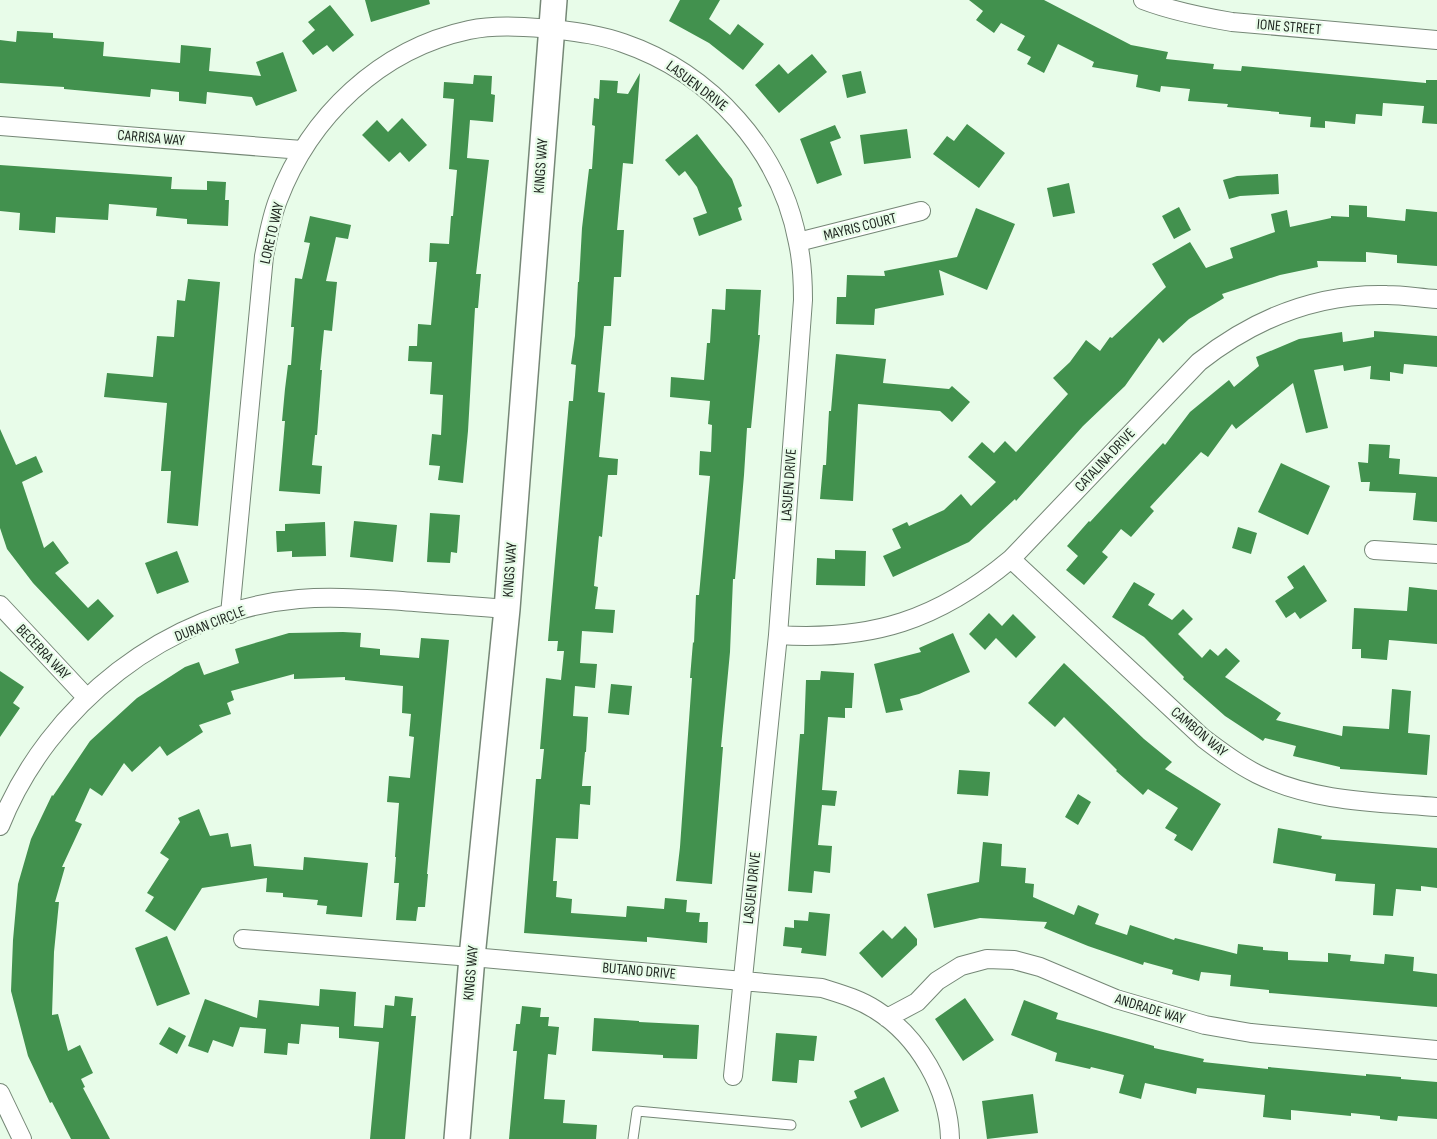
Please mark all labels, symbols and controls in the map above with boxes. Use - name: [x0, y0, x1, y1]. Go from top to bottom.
- street label: IONE STREET: [1256, 15, 1322, 39]
- street label: LASUEN DRIVE: [662, 57, 732, 115]
- street label: CARRISA WAY: [117, 126, 186, 150]
- street label: KINGS WAY: [530, 137, 552, 194]
- street label: LORETO WAY: [256, 200, 288, 266]
- street label: MAYRIS COURT: [822, 209, 898, 245]
- street label: CATALINA DRIVE: [1071, 424, 1139, 496]
- street label: LASUEN DRIVE: [777, 448, 801, 522]
- street label: KINGS WAY: [499, 541, 521, 598]
- street label: DURAN CIRCLE: [172, 602, 248, 646]
- street label: BECERRA WAY: [12, 620, 75, 684]
- street label: CAMBON WAY: [1167, 703, 1232, 762]
- street label: LASUEN DRIVE: [739, 851, 765, 925]
- street label: KINGS WAY: [459, 944, 483, 1001]
- street label: BUTANO DRIVE: [601, 958, 677, 984]
- street label: ANDRADE WAY: [1112, 989, 1188, 1029]

